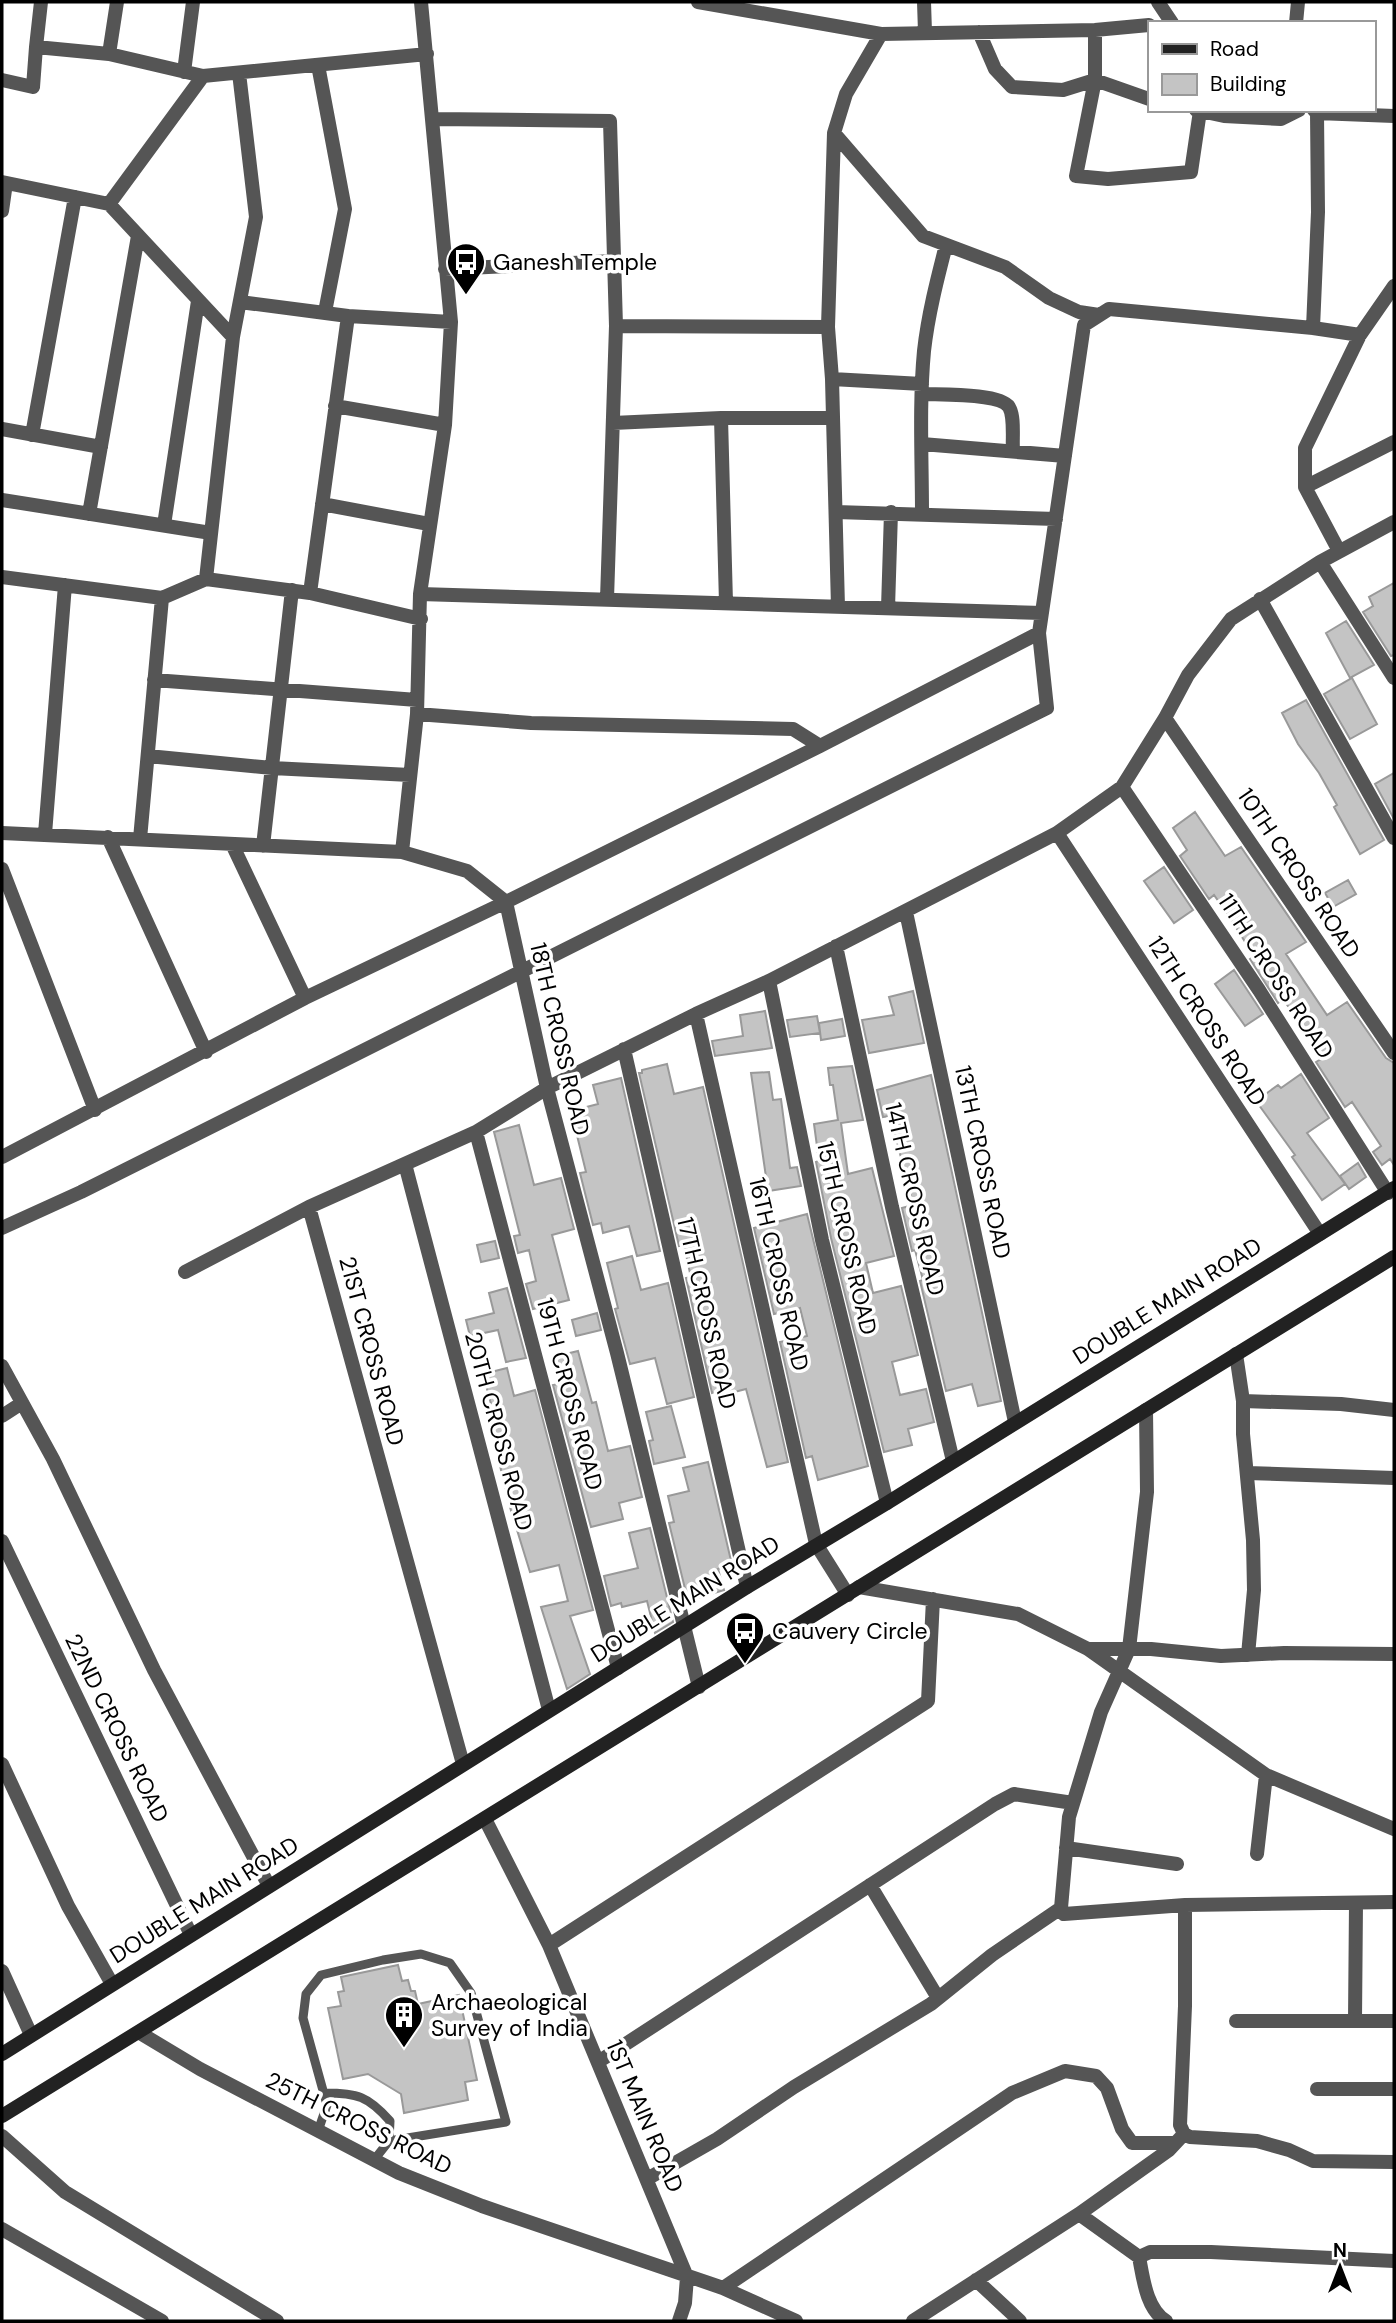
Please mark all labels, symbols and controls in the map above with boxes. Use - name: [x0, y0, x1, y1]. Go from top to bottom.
- legend: [1148, 21, 1375, 112]
- text: Road: [1210, 35, 1259, 63]
- text: Building: [1210, 70, 1287, 98]
- bus stop icon: Ganesh Temple: [445, 241, 487, 296]
- place label: Ganesh Temple: [493, 247, 657, 277]
- street label: 10TH CROSS ROAD: [1231, 782, 1367, 964]
- street label: 11TH CROSS ROAD: [1211, 888, 1341, 1064]
- street label: 12TH CROSS ROAD: [1141, 930, 1273, 1112]
- street label: 18TH CROSS ROAD: [523, 940, 597, 1138]
- street label: 13TH CROSS ROAD: [948, 1063, 1018, 1261]
- street label: 14TH CROSS ROAD: [878, 1100, 952, 1298]
- street label: 15TH CROSS ROAD: [810, 1138, 884, 1338]
- street label: 16TH CROSS ROAD: [742, 1174, 816, 1374]
- street label: 17TH CROSS ROAD: [670, 1214, 744, 1412]
- street label: DOUBLE MAIN ROAD: [1067, 1231, 1267, 1371]
- street label: 21ST CROSS ROAD: [332, 1253, 412, 1449]
- street label: 19TH CROSS ROAD: [530, 1295, 610, 1493]
- street label: 20TH CROSS ROAD: [458, 1328, 540, 1534]
- street label: DOUBLE MAIN ROAD: [585, 1529, 785, 1669]
- bus stop icon: Cauvery Circle: [724, 1610, 766, 1665]
- place label: Cauvery Circle: [772, 1616, 928, 1646]
- street label: 22ND CROSS ROAD: [58, 1629, 176, 1827]
- street label: DOUBLE MAIN ROAD: [104, 1830, 304, 1970]
- place label: Archaeological Survey of India: [431, 1987, 588, 2043]
- building icon: Archaeological Survey of India: [383, 1994, 425, 2049]
- street label: 1ST MAIN ROAD: [599, 2035, 691, 2197]
- street label: 25TH CROSS ROAD: [261, 2065, 457, 2181]
- north arrow: [1305, 2232, 1375, 2302]
- text: N: [1333, 2238, 1347, 2263]

